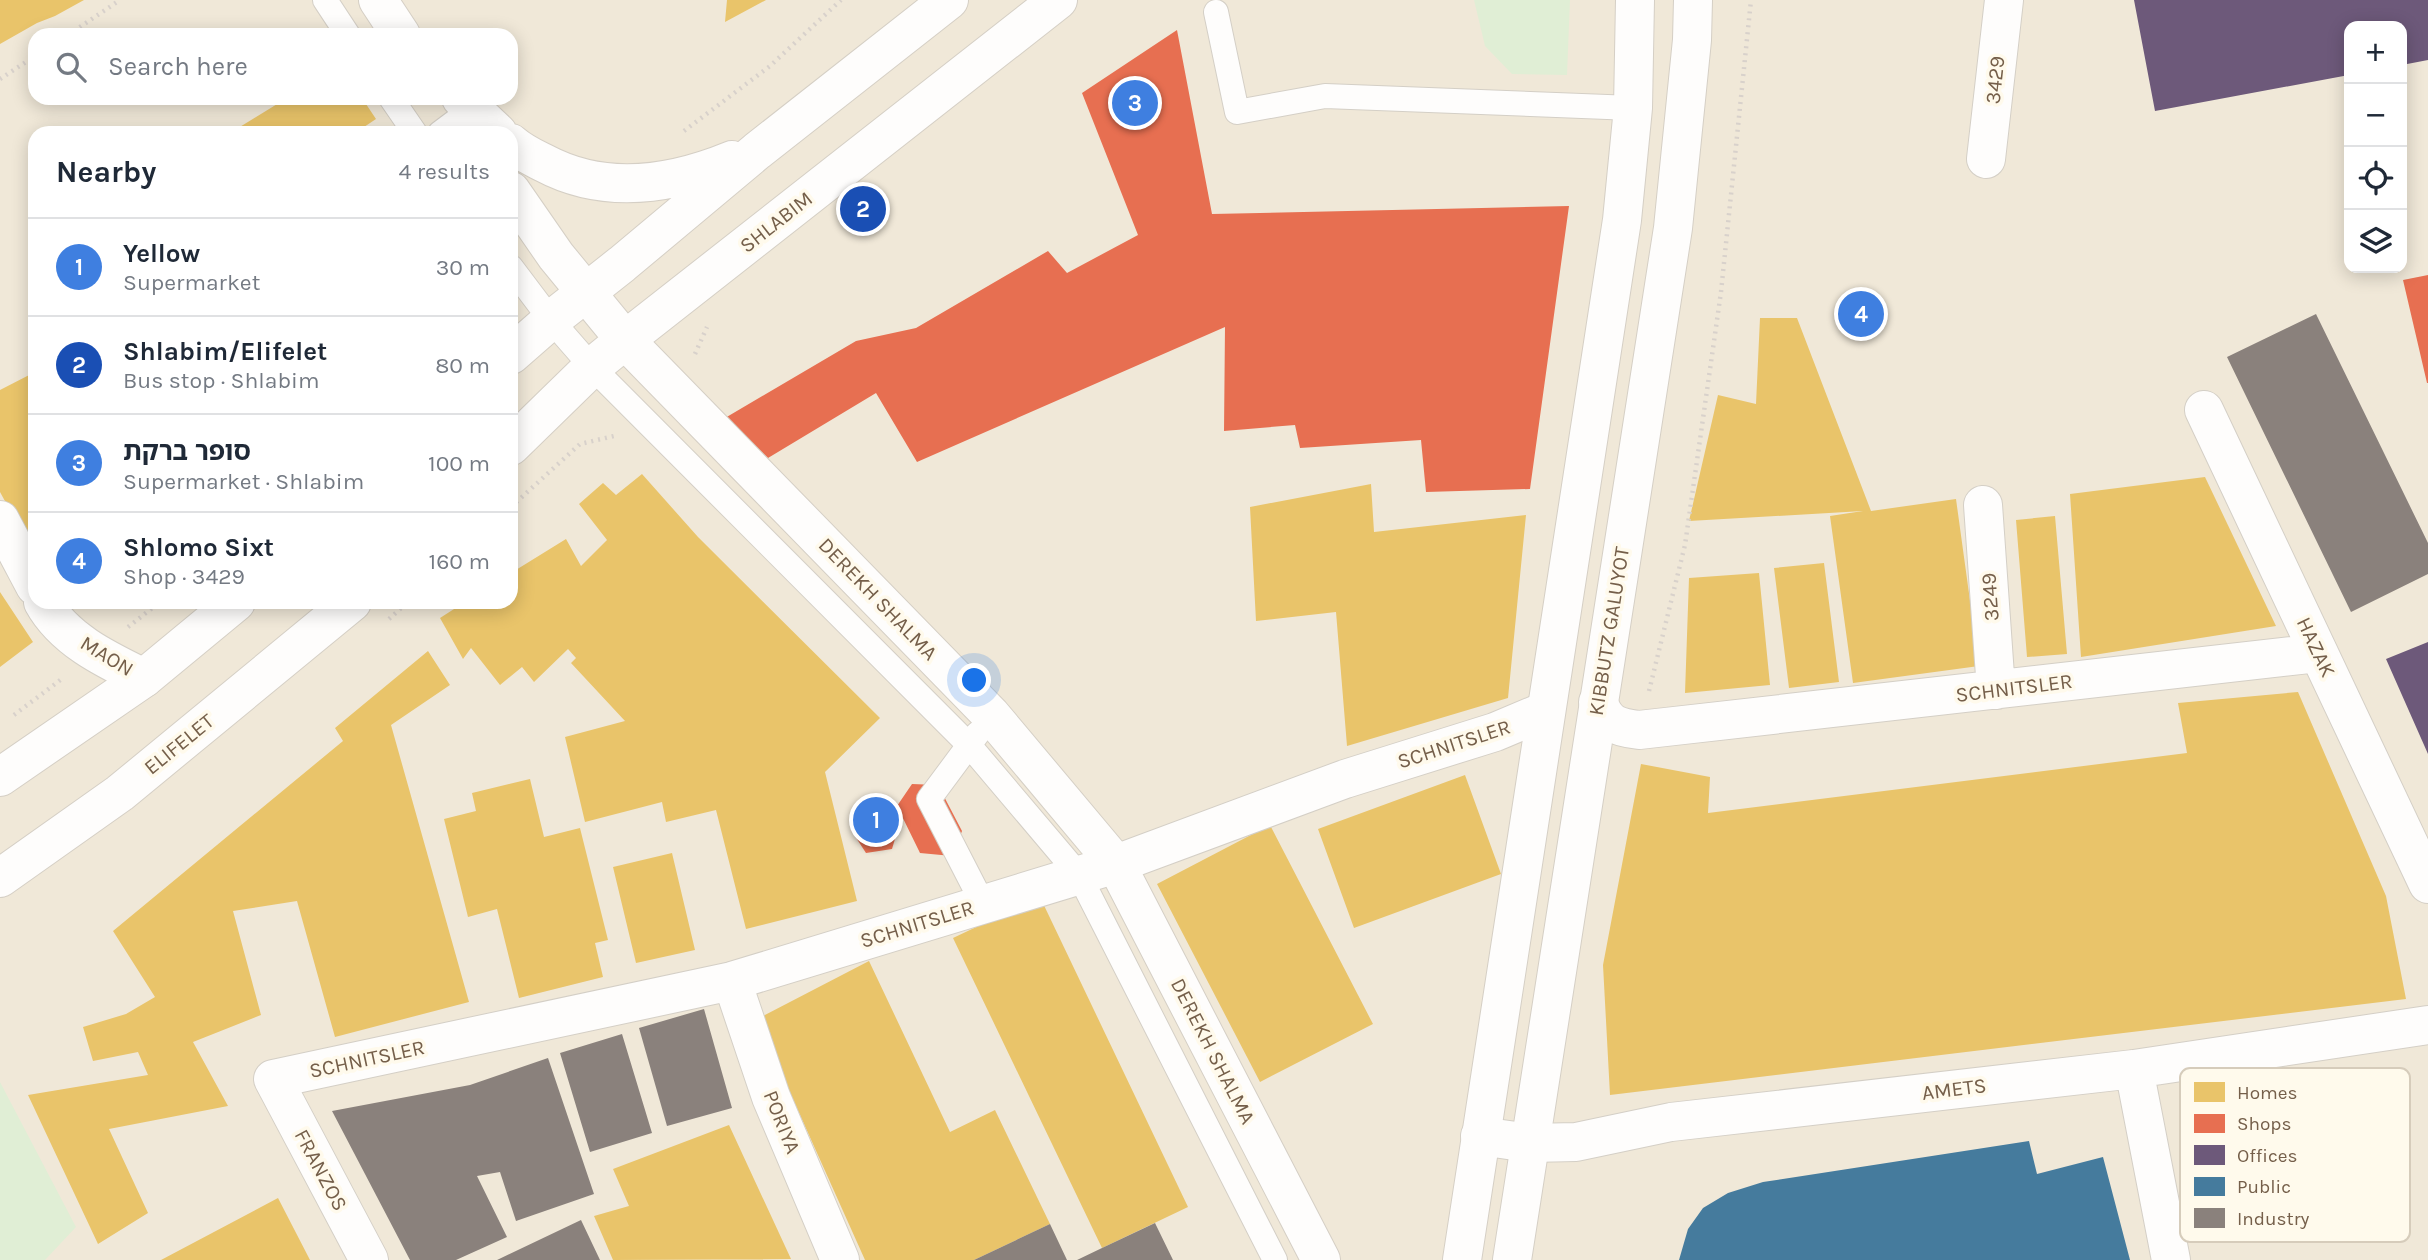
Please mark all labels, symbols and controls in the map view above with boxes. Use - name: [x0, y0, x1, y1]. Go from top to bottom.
- map controls: [2344, 21, 2407, 273]
- button: +: [2344, 21, 2407, 84]
- search box: [28, 28, 518, 105]
- icon: search: [52, 48, 90, 86]
- text: Search here: [108, 51, 248, 82]
- street label: 3429: [1981, 55, 2009, 105]
- pin: 3: [1112, 77, 1158, 129]
- button: −: [2344, 84, 2407, 147]
- button: locate: [2344, 147, 2407, 210]
- text: Nearby: [56, 154, 156, 190]
- text: 4 results: [398, 158, 490, 185]
- pin: 2: [840, 183, 886, 235]
- street label: SHLABIM: [735, 186, 817, 258]
- button: layers: [2344, 210, 2407, 273]
- text: Yellow: [123, 238, 200, 269]
- text: 1: [75, 254, 83, 281]
- text: 30 m: [436, 254, 490, 281]
- text: Supermarket: [123, 269, 260, 296]
- pin: 4: [1838, 288, 1884, 340]
- text: Shlabim/Elifelet: [123, 336, 327, 367]
- text: 2: [72, 352, 86, 379]
- text: 80 m: [435, 352, 490, 379]
- text: Bus stop · Shlabim: [123, 367, 319, 394]
- text: סופר ברקת: [123, 436, 251, 467]
- text: 3: [72, 450, 86, 477]
- text: 100 m: [428, 450, 490, 477]
- text: Supermarket · Shlabim: [123, 468, 364, 495]
- text: Shlomo Sixt: [123, 532, 274, 563]
- street label: DEREKH SHALMA: [814, 533, 942, 665]
- street label: KIBBUTZ GALUYOT: [1584, 544, 1634, 717]
- text: 4: [72, 548, 86, 575]
- text: 160 m: [429, 548, 490, 575]
- text: Shop · 3429: [123, 563, 245, 590]
- street label: 3249: [1976, 572, 2004, 622]
- street label: HAZAK: [2292, 613, 2340, 681]
- street label: MAON: [76, 631, 138, 681]
- your location: [957, 663, 991, 697]
- street label: SCHNITSLER: [1954, 669, 2074, 707]
- street label: ELIFELET: [139, 708, 219, 779]
- street label: SCHNITSLER: [1394, 714, 1514, 774]
- pin: 1: [853, 794, 899, 846]
- street label: SCHNITSLER: [857, 895, 977, 953]
- street label: DEREKH SHALMA: [1166, 974, 1260, 1128]
- street label: SCHNITSLER: [307, 1035, 427, 1083]
- legend: [2180, 1068, 2410, 1242]
- street label: AMETS: [1920, 1073, 1988, 1105]
- text: Homes: [2237, 1082, 2298, 1104]
- street label: PORIYA: [759, 1087, 805, 1157]
- text: Shops: [2237, 1113, 2291, 1135]
- street label: FRANZOS: [290, 1125, 352, 1215]
- text: Offices: [2237, 1145, 2298, 1167]
- text: Public: [2237, 1176, 2291, 1198]
- text: Industry: [2237, 1208, 2310, 1230]

